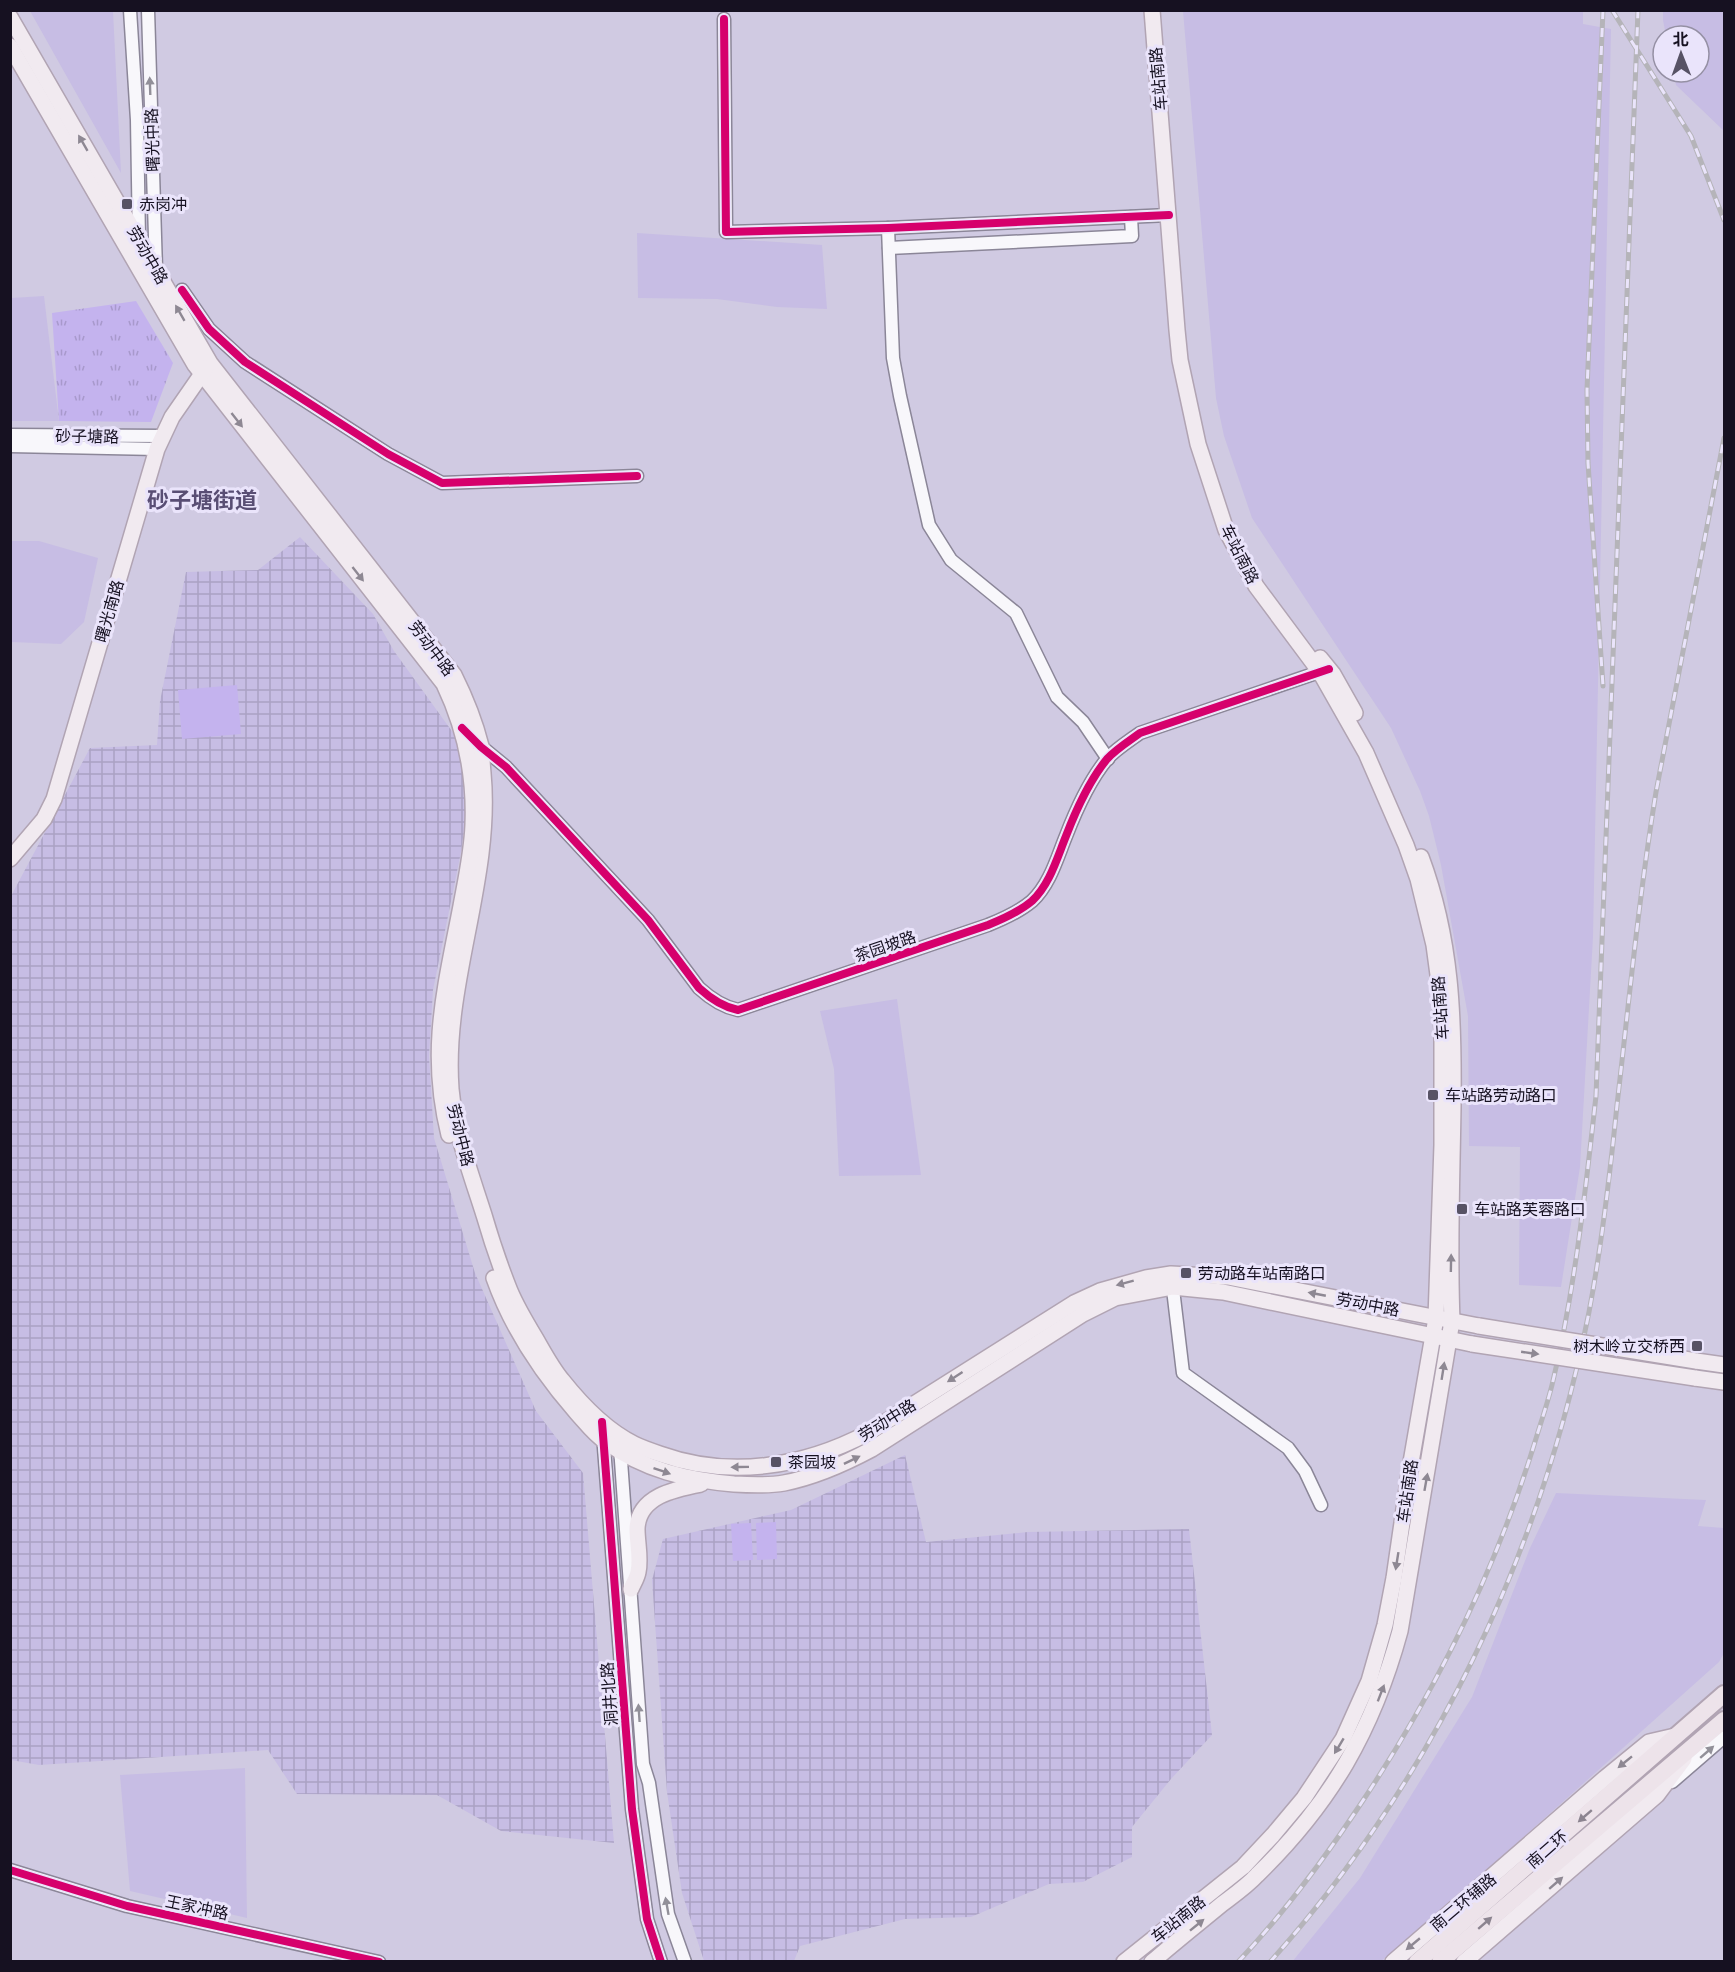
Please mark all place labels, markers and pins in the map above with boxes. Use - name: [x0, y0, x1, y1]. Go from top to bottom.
- place label: 赤岗冲: [139, 195, 187, 214]
- marker: 赤岗冲: [120, 197, 134, 211]
- place label: 车站路劳动路口: [1445, 1086, 1557, 1105]
- marker: 车站路劳动路口: [1426, 1088, 1440, 1102]
- place label: 车站路芙蓉路口: [1474, 1200, 1586, 1219]
- marker: 车站路芙蓉路口: [1455, 1202, 1469, 1216]
- place label: 劳动路车站南路口: [1198, 1264, 1326, 1283]
- marker: 劳动路车站南路口: [1179, 1266, 1193, 1280]
- place label: 树木岭立交桥西: [1573, 1337, 1685, 1356]
- marker: 树木岭立交桥西: [1690, 1339, 1704, 1353]
- place label: 茶园坡: [788, 1453, 836, 1472]
- marker: 茶园坡: [769, 1455, 783, 1469]

